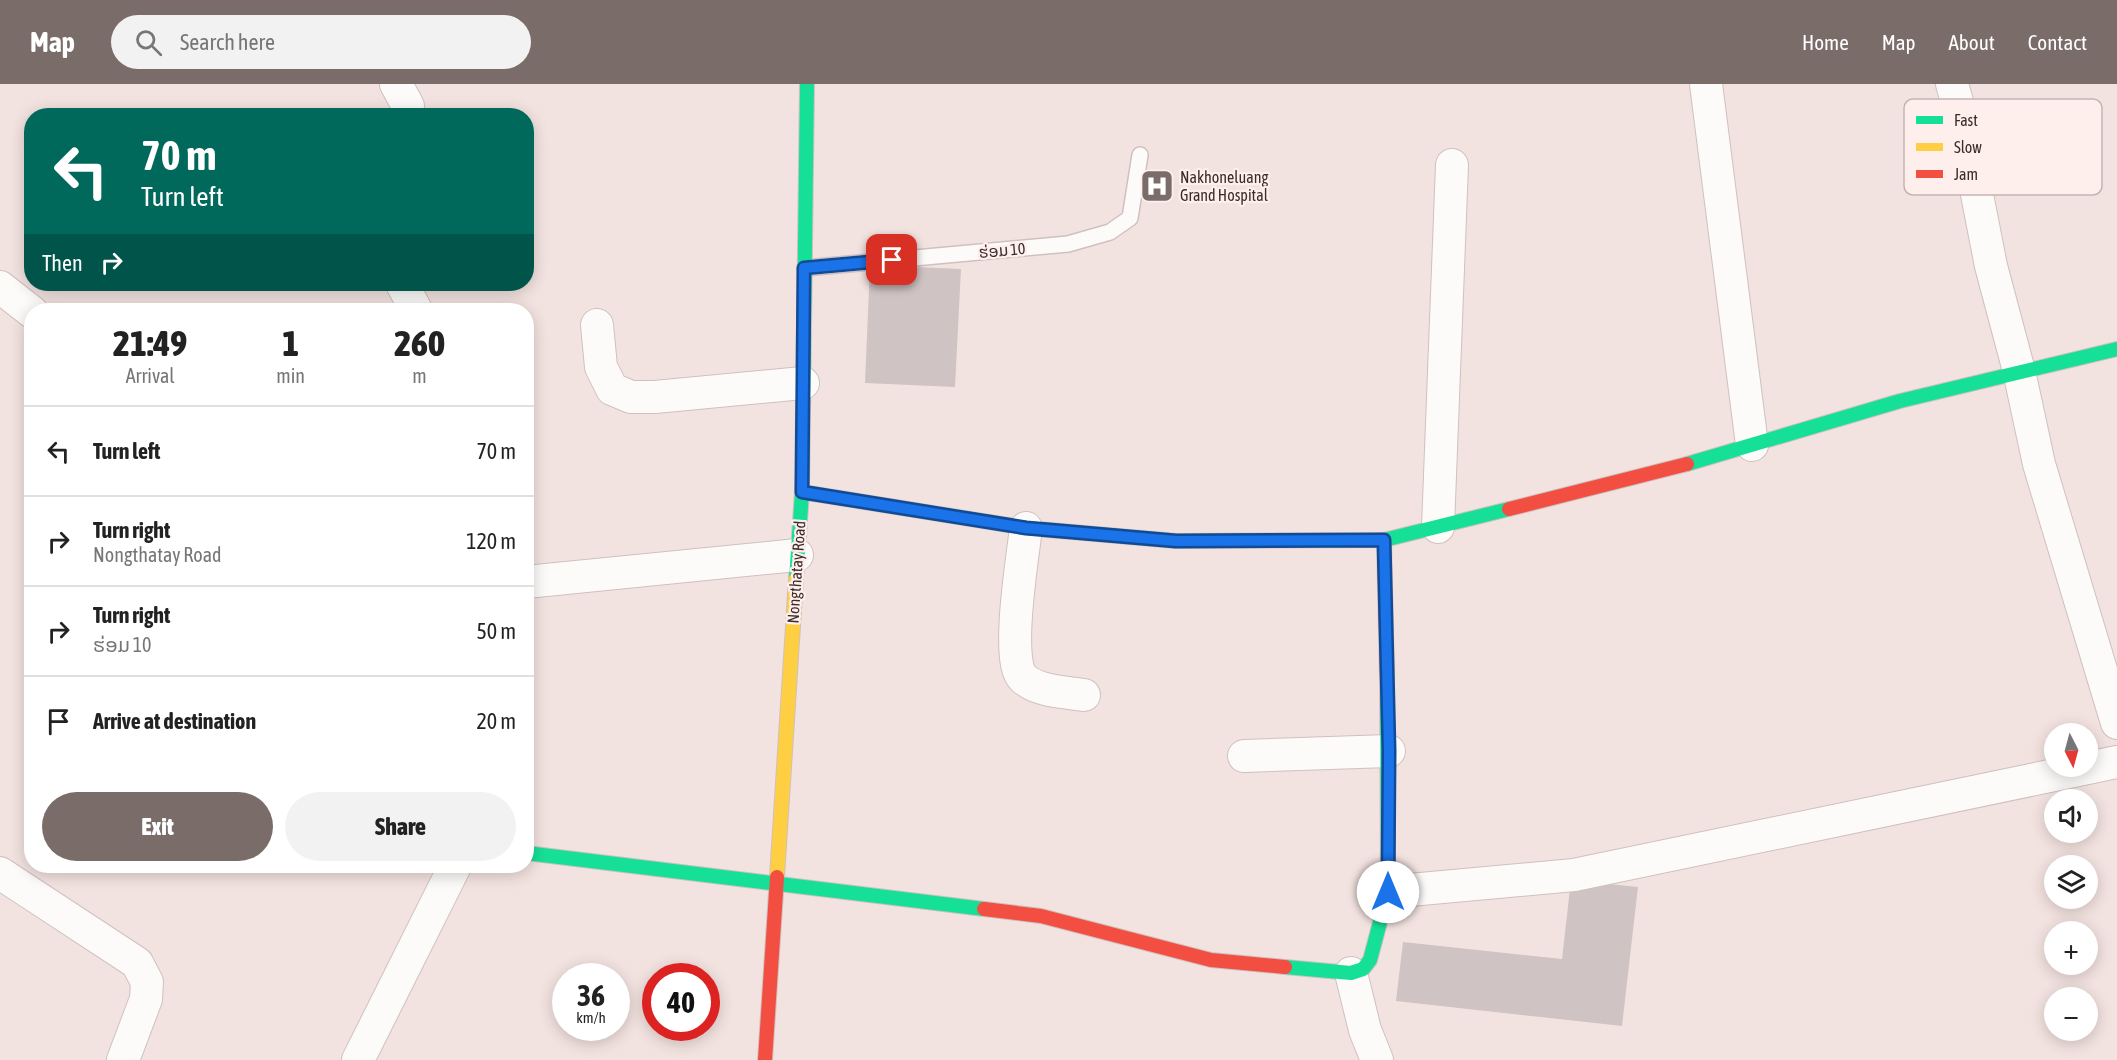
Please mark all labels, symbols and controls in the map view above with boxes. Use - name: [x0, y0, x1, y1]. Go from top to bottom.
- search box: [111, 15, 531, 69]
- text: Map: [30, 26, 75, 58]
- icon: search: [132, 26, 165, 59]
- text: Search here: [180, 29, 275, 55]
- text: Home: [1802, 30, 1849, 54]
- text: Map: [1882, 30, 1916, 54]
- text: About: [1949, 30, 1995, 54]
- text: Contact: [2028, 30, 2087, 54]
- legend: [1904, 99, 2102, 195]
- text: Fast: [1954, 111, 1978, 129]
- text: 70 m: [141, 131, 216, 179]
- icon: left: [42, 132, 120, 210]
- text: Slow: [1954, 138, 1982, 156]
- text: Jam: [1954, 165, 1978, 183]
- hospital icon: Nakhoneluang Grand Hospital: [1139, 168, 1175, 204]
- place label: Nakhoneluang Grand Hospital: [1180, 168, 1269, 205]
- text: Turn left: [141, 181, 224, 212]
- pin: [866, 234, 917, 285]
- street label: ຮ່ອມ 10: [978, 239, 1026, 261]
- icon: arrive: [875, 243, 908, 276]
- icon: right: [95, 246, 128, 279]
- text: Then: [42, 250, 83, 276]
- text: 21:49: [113, 322, 187, 364]
- text: 1: [282, 322, 299, 364]
- text: 260: [394, 322, 445, 364]
- text: Arrival: [126, 364, 175, 387]
- text: min: [276, 364, 305, 387]
- text: m: [412, 364, 427, 387]
- icon: left: [42, 435, 75, 468]
- text: Turn left: [93, 438, 160, 464]
- text: 70 m: [476, 438, 516, 464]
- text: Turn right: [93, 517, 170, 543]
- street label: Nongthatay Road: [783, 520, 810, 624]
- icon: right: [42, 525, 75, 558]
- text: 120 m: [466, 528, 516, 554]
- text: Nongthatay Road: [93, 543, 221, 566]
- text: Turn right: [93, 602, 170, 628]
- icon: right: [42, 615, 75, 648]
- text: 50 m: [476, 618, 516, 644]
- text: ຮ່ອມ 10: [93, 633, 152, 656]
- icon: arrive: [42, 705, 75, 738]
- text: Arrive at destination: [93, 708, 256, 734]
- text: 20 m: [476, 708, 516, 734]
- north arrow: [2044, 723, 2098, 777]
- map controls: [2044, 723, 2098, 1041]
- button: sound: [2044, 789, 2098, 843]
- button: Exit: [42, 792, 273, 861]
- button: Share: [285, 792, 516, 861]
- button: layers: [2044, 855, 2098, 909]
- position arrow: [1356, 860, 1420, 924]
- button: +: [2044, 921, 2098, 975]
- speed limit sign: 40: [642, 963, 720, 1041]
- text: 36: [577, 978, 605, 1012]
- button: −: [2044, 987, 2098, 1041]
- text: km/h: [576, 1009, 606, 1026]

